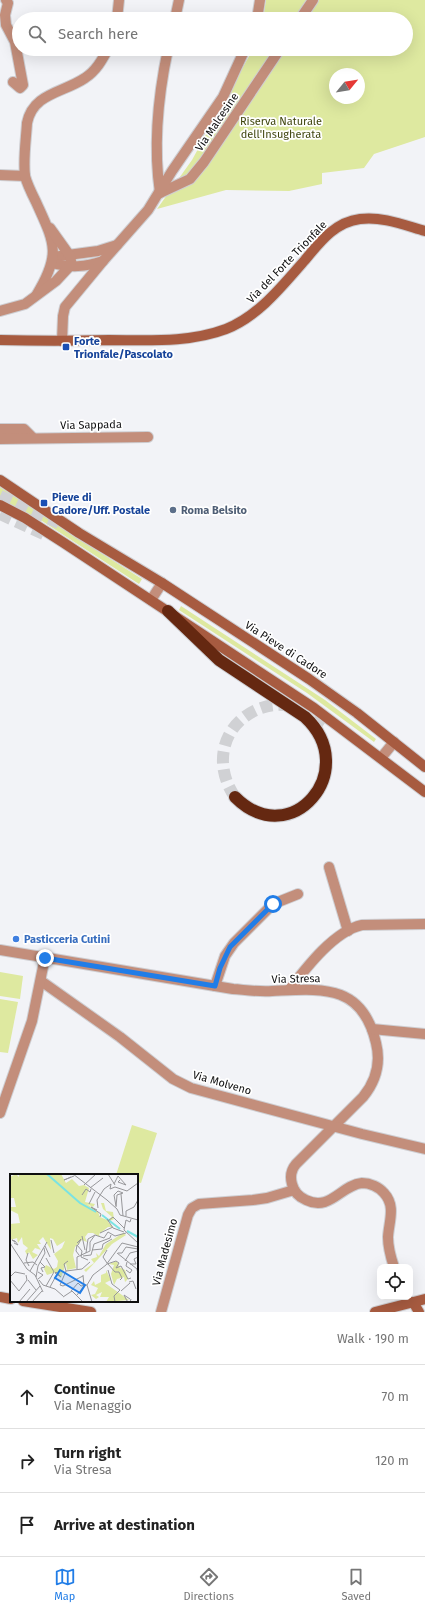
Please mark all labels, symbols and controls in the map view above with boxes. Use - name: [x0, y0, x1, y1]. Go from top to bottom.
- search box: [12, 12, 413, 56]
- icon: search: [26, 23, 48, 45]
- text: Search here: [58, 25, 138, 43]
- north arrow: [329, 68, 365, 104]
- street label: Via Malcesine: [193, 90, 241, 154]
- park label: Riserva Naturale dell'Insugherata: [240, 115, 322, 141]
- street label: Via del Forte Trionfale: [244, 218, 330, 306]
- place label: Forte Trionfale/Pascolato: [74, 335, 173, 361]
- marker: Forte Trionfale/Pascolato: [61, 342, 71, 352]
- street label: Via Sappada: [60, 418, 122, 432]
- place label: Pieve di Cadore/Uff. Postale: [52, 491, 150, 517]
- marker: Pieve di Cadore/Uff. Postale: [39, 498, 49, 508]
- place label: Roma Belsito: [181, 504, 248, 517]
- marker: Roma Belsito: [168, 505, 178, 515]
- street label: Via Pieve di Cadore: [242, 619, 330, 681]
- route start: [264, 895, 282, 913]
- place label: Pasticceria Cutini: [24, 933, 110, 946]
- marker: Pasticceria Cutini: [11, 934, 21, 944]
- route end: [36, 949, 54, 967]
- street label: Via Stresa: [271, 972, 321, 986]
- street label: Via Molveno: [191, 1068, 253, 1098]
- inset map: [10, 1174, 138, 1302]
- street label: Via Madesimo: [150, 1217, 180, 1287]
- map controls: [377, 1264, 413, 1300]
- button: locate: [377, 1264, 413, 1300]
- text: 3 min: [16, 1328, 58, 1349]
- text: Walk · 190 m: [337, 1331, 409, 1346]
- text: Continue: [54, 1380, 115, 1398]
- icon: ahead: [16, 1386, 38, 1408]
- text: 70 m: [382, 1389, 409, 1404]
- text: Via Menaggio: [54, 1398, 132, 1413]
- text: Turn right: [54, 1444, 121, 1462]
- icon: right: [16, 1450, 38, 1472]
- text: 120 m: [375, 1453, 409, 1468]
- text: Via Stresa: [54, 1462, 112, 1477]
- icon: arrive: [16, 1514, 38, 1536]
- text: Arrive at destination: [54, 1516, 195, 1534]
- tab: Map: [54, 1566, 76, 1603]
- tab: Directions: [183, 1566, 234, 1603]
- tab: Saved: [341, 1566, 371, 1603]

